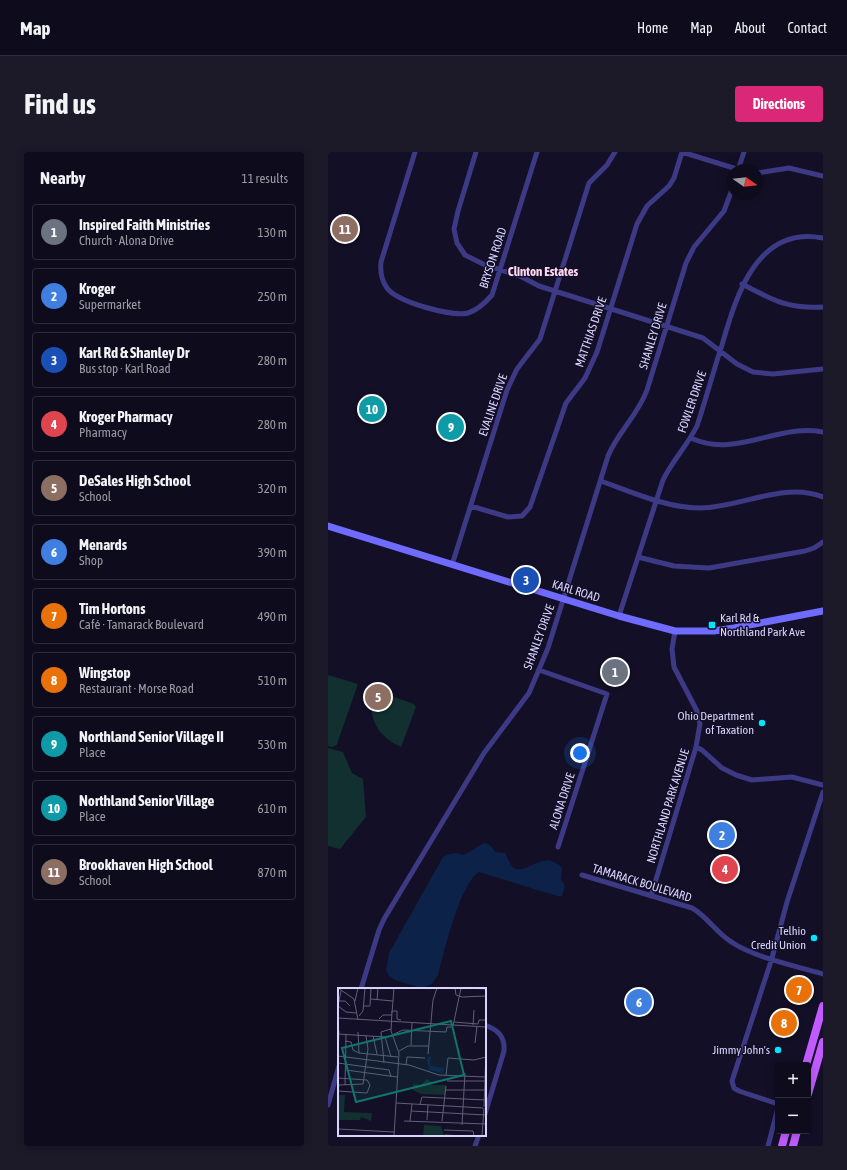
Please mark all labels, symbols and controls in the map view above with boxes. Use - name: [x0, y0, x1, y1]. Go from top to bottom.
- text: Map: [20, 17, 51, 39]
- text: Home: [637, 20, 668, 36]
- text: Map: [690, 20, 713, 36]
- text: About: [735, 20, 766, 36]
- text: Contact: [788, 20, 827, 36]
- button: Directions: [735, 86, 823, 122]
- text: Find us: [24, 88, 96, 120]
- north arrow: [727, 164, 763, 200]
- text: Nearby: [40, 168, 86, 188]
- text: 11 results: [242, 171, 288, 186]
- pin: 11: [332, 214, 358, 244]
- text: Inspired Faith Ministries: [79, 216, 210, 233]
- text: 1: [51, 225, 57, 240]
- text: 130 m: [258, 225, 287, 240]
- street label: BRYSON ROAD: [477, 226, 510, 290]
- text: Church · Alona Drive: [79, 233, 174, 248]
- district label: Clinton Estates: [508, 264, 579, 279]
- text: Kroger: [79, 280, 115, 297]
- text: 2: [51, 289, 57, 304]
- text: 250 m: [258, 289, 287, 304]
- street label: MATTHIAS DRIVE: [572, 295, 610, 369]
- text: Supermarket: [79, 297, 141, 312]
- street label: SHANLEY DRIVE: [636, 301, 670, 371]
- text: Karl Rd & Shanley Dr: [79, 344, 189, 361]
- text: 3: [51, 353, 57, 368]
- text: 280 m: [258, 353, 287, 368]
- text: Bus stop · Karl Road: [79, 361, 171, 376]
- street label: FOWLER DRIVE: [675, 369, 709, 435]
- street label: EVALINE DRIVE: [476, 372, 510, 438]
- pin: 10: [359, 394, 385, 424]
- text: Kroger Pharmacy: [79, 408, 173, 425]
- pin: 9: [438, 412, 464, 442]
- text: 4: [51, 417, 57, 432]
- text: 280 m: [258, 417, 287, 432]
- text: Pharmacy: [79, 425, 127, 440]
- text: DeSales High School: [79, 472, 191, 489]
- text: 5: [51, 481, 57, 496]
- text: 320 m: [258, 481, 287, 496]
- text: School: [79, 489, 111, 504]
- text: Menards: [79, 536, 127, 553]
- text: 6: [51, 545, 57, 560]
- text: 390 m: [258, 545, 287, 560]
- text: Shop: [79, 553, 103, 568]
- pin: 3: [513, 565, 539, 595]
- street label: KARL ROAD: [550, 577, 602, 605]
- text: Tim Hortons: [79, 600, 145, 617]
- street label: SHANLEY DRIVE: [521, 602, 557, 672]
- text: 7: [51, 609, 57, 624]
- text: 490 m: [258, 609, 287, 624]
- place label: Karl Rd & Northland Park Ave: [720, 611, 805, 639]
- text: Café · Tamarack Boulevard: [79, 617, 204, 632]
- marker: Karl Rd & Northland Park Ave: [707, 620, 717, 630]
- pin: 1: [602, 657, 628, 687]
- text: Wingstop: [79, 664, 131, 681]
- text: 8: [51, 673, 57, 688]
- text: 510 m: [258, 673, 287, 688]
- text: Restaurant · Morse Road: [79, 681, 194, 696]
- pin: 5: [365, 682, 391, 712]
- place label: Ohio Department of Taxation: [677, 709, 755, 737]
- marker: Ohio Department of Taxation: [757, 718, 767, 728]
- text: Northland Senior Village II: [79, 728, 224, 745]
- text: 9: [51, 737, 57, 752]
- text: 530 m: [258, 737, 287, 752]
- your location: [570, 743, 590, 763]
- text: Place: [79, 745, 106, 760]
- street label: NORTHLAND PARK AVENUE: [644, 747, 692, 865]
- street label: ALONA DRIVE: [546, 771, 578, 831]
- text: Northland Senior Village: [79, 792, 214, 809]
- text: 10: [48, 801, 60, 816]
- text: 610 m: [258, 801, 287, 816]
- text: Place: [79, 809, 106, 824]
- pin: 2: [709, 820, 735, 850]
- pin: 4: [712, 854, 738, 884]
- text: Brookhaven High School: [79, 856, 213, 873]
- street label: TAMARACK BOULEVARD: [591, 861, 694, 905]
- text: 11: [48, 865, 60, 880]
- text: 870 m: [258, 865, 287, 880]
- text: School: [79, 873, 111, 888]
- place label: Telhio Credit Union: [751, 924, 806, 952]
- marker: Telhio Credit Union: [809, 933, 819, 943]
- pin: 7: [786, 975, 812, 1005]
- pin: 6: [626, 987, 652, 1017]
- inset map: [338, 988, 486, 1136]
- pin: 8: [771, 1008, 797, 1038]
- place label: Jimmy John's: [712, 1043, 770, 1057]
- marker: Jimmy John's: [773, 1045, 783, 1055]
- map controls: [775, 1062, 811, 1134]
- button: +: [775, 1062, 811, 1098]
- button: −: [775, 1098, 811, 1134]

